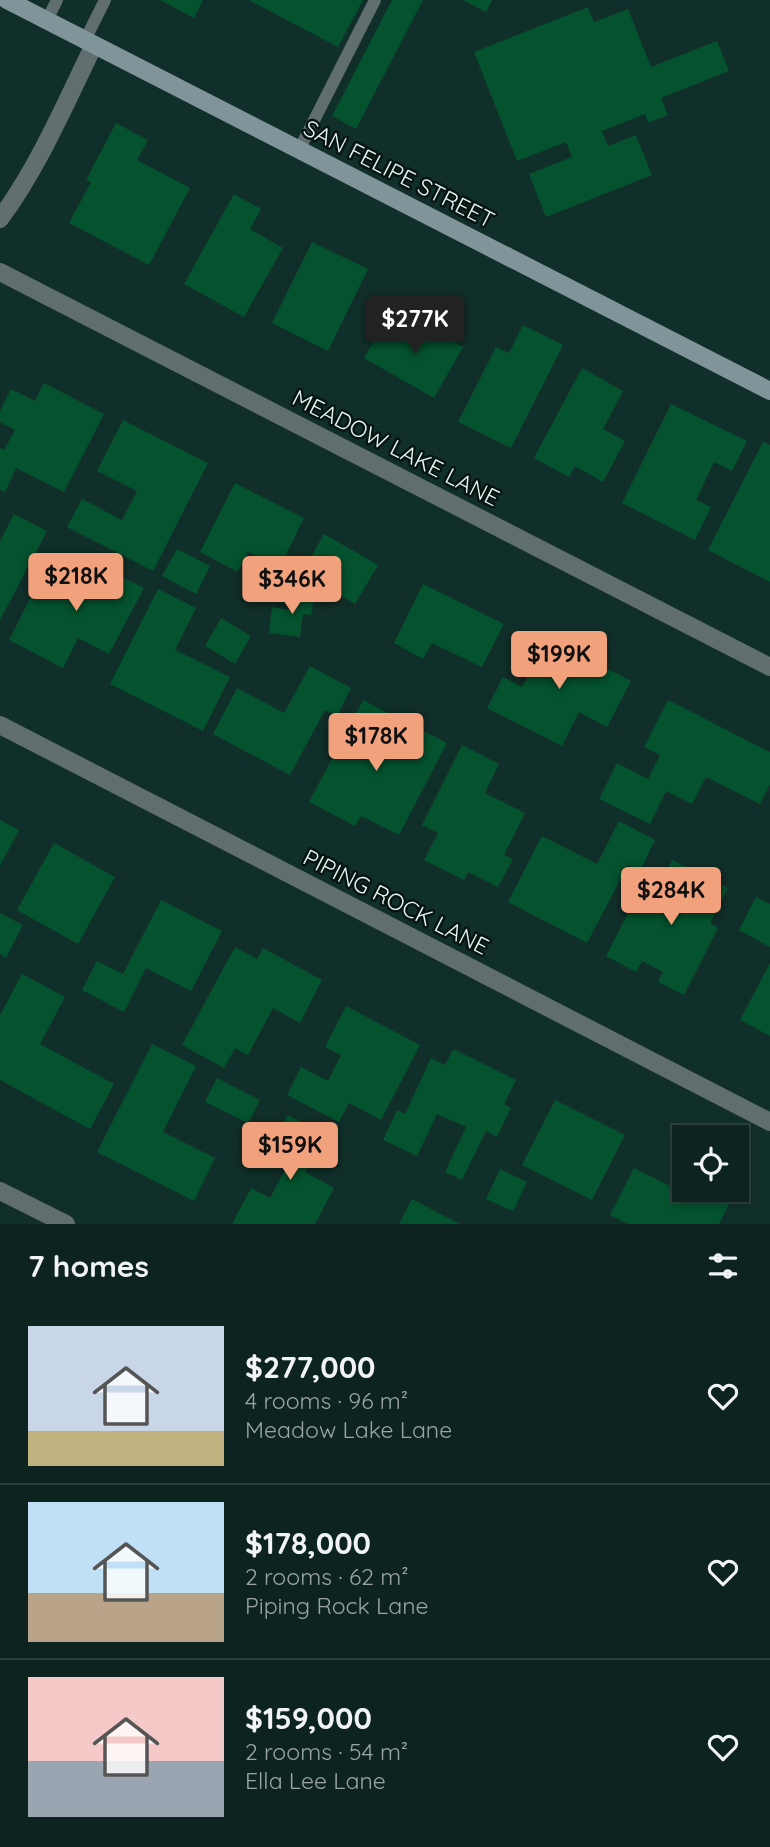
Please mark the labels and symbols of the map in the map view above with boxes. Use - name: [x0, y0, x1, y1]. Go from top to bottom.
- street label: SAN FELIPE STREET: [299, 113, 500, 234]
- pin: $277K: [366, 296, 464, 356]
- street label: MEADOW LAKE LANE: [288, 383, 505, 512]
- pin: $218K: [27, 554, 125, 613]
- pin: $346K: [243, 556, 341, 616]
- pin: $199K: [510, 632, 608, 691]
- pin: $178K: [327, 714, 425, 773]
- street label: PIPING ROCK LANE: [299, 842, 494, 961]
- pin: $284K: [622, 867, 720, 927]
- pin: $159K: [241, 1122, 339, 1182]

